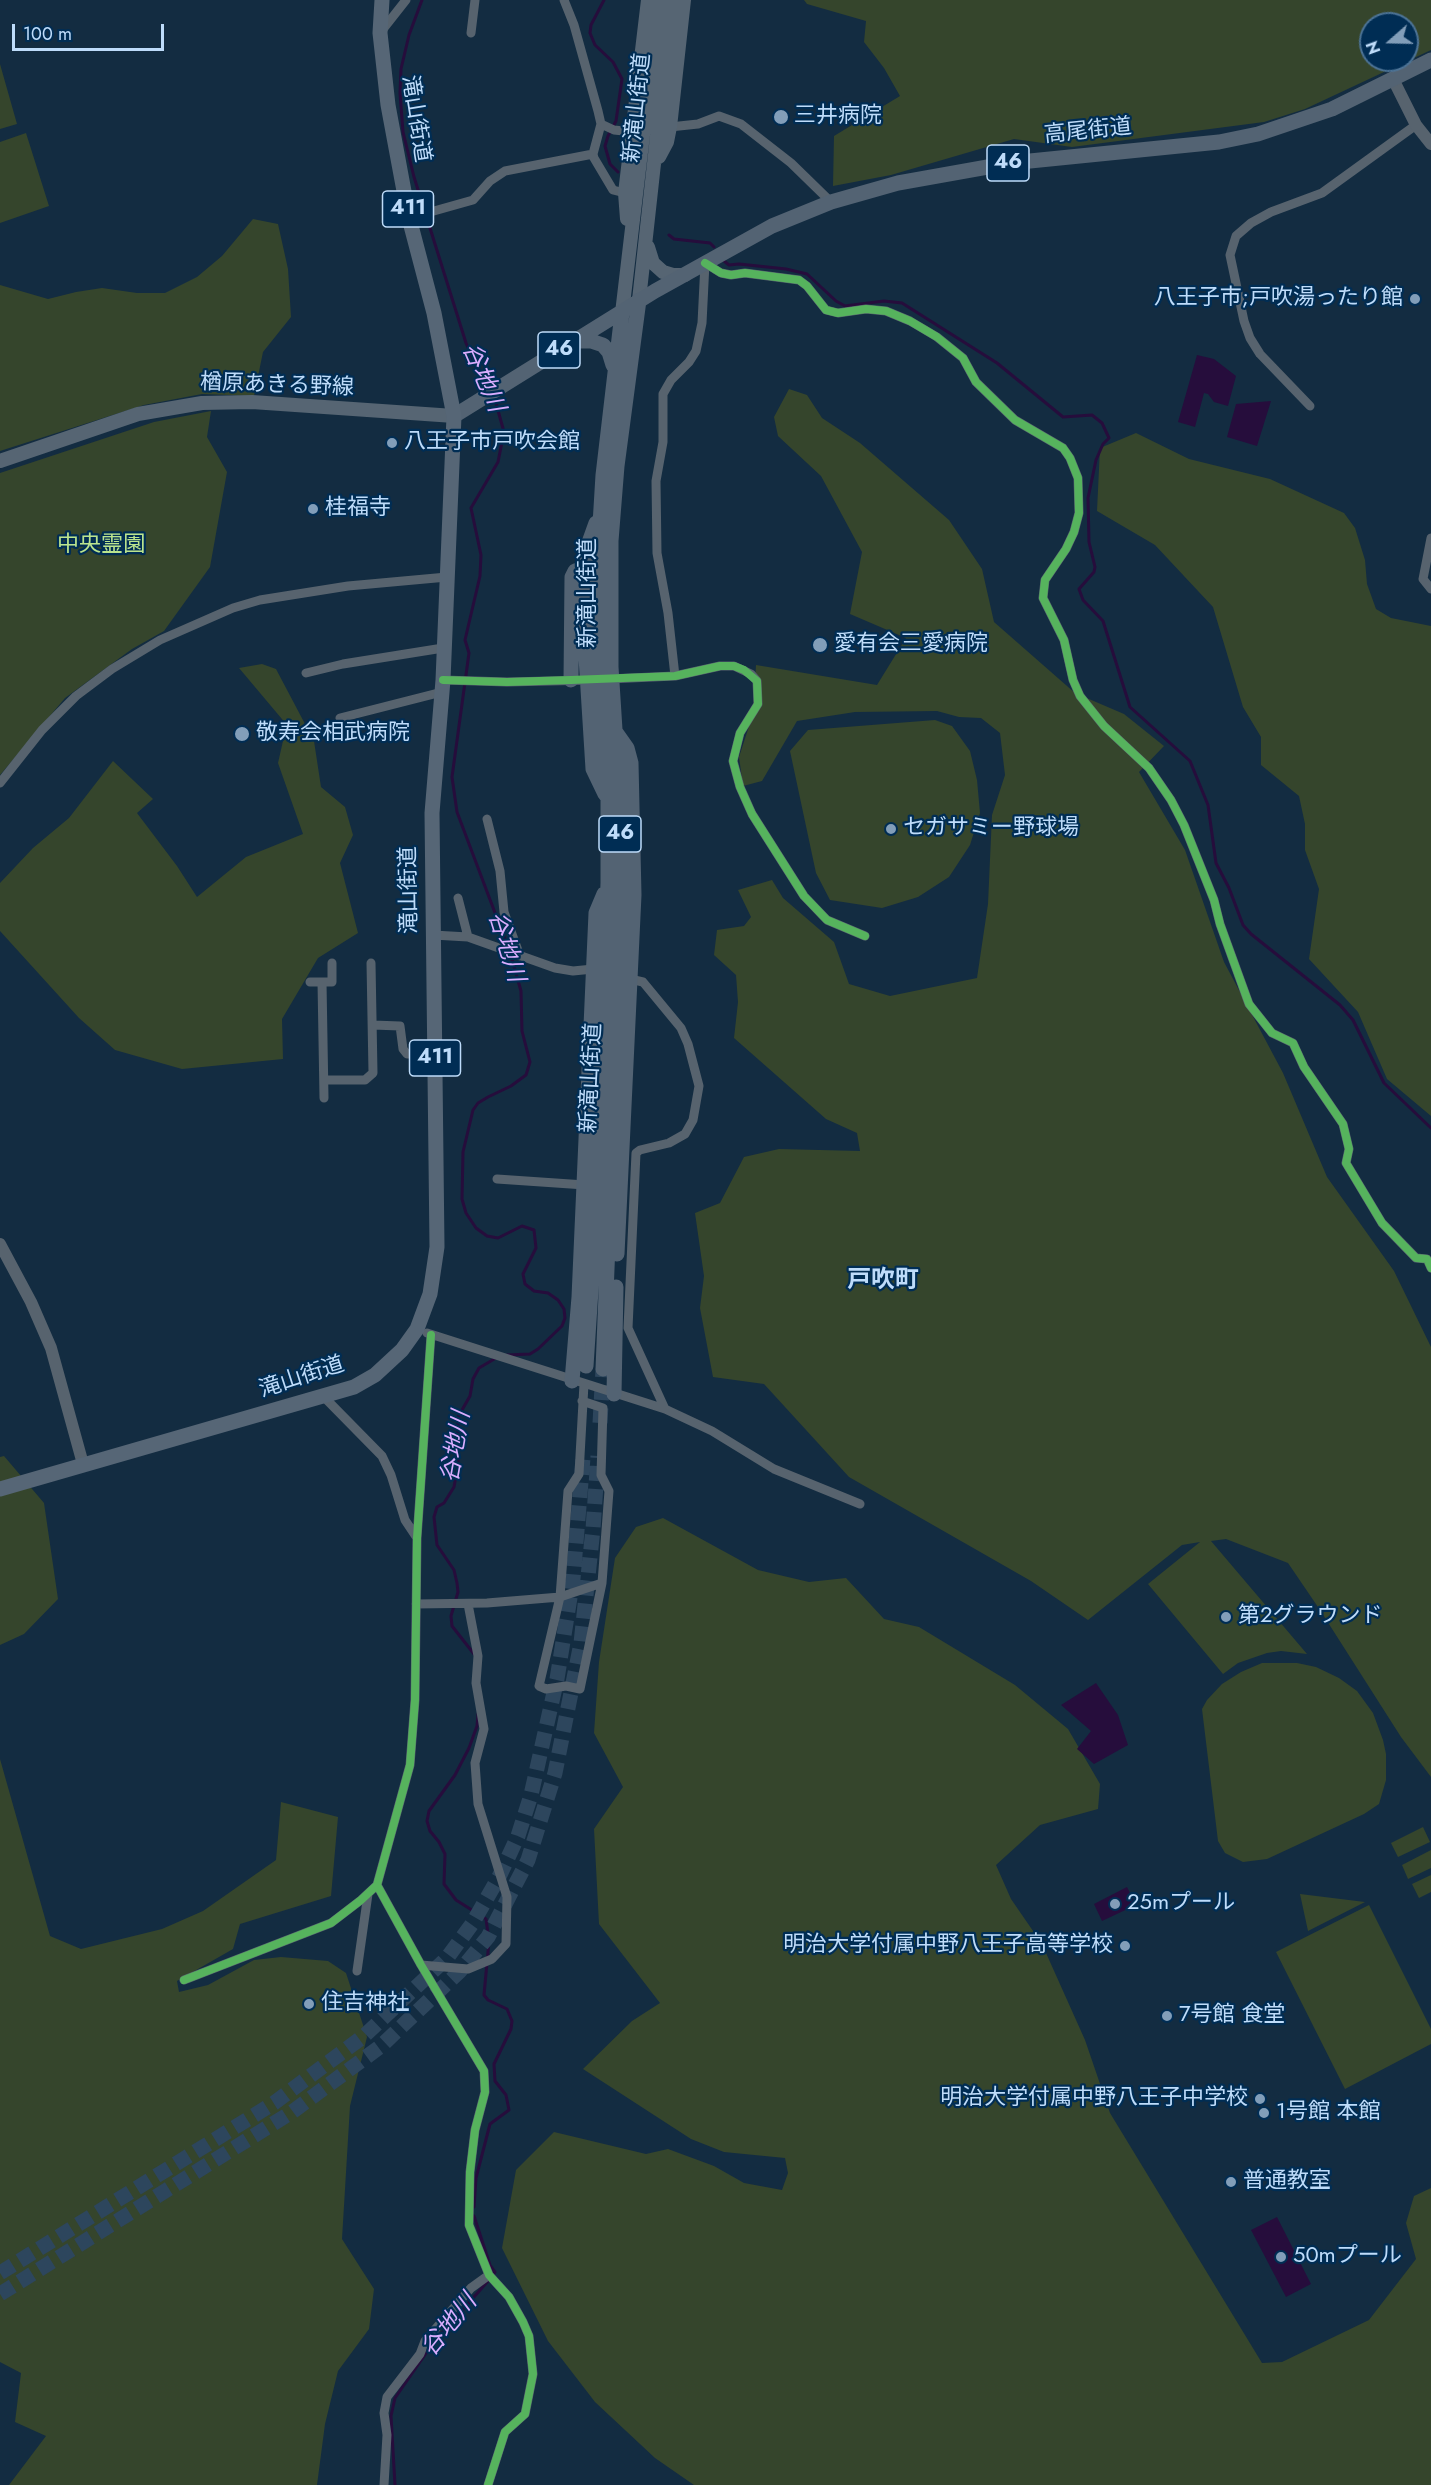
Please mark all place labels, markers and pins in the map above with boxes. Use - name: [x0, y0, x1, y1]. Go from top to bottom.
- place label: 三井病院: [794, 104, 882, 130]
- marker: 三井病院: [772, 108, 790, 126]
- place label: 八王子市;戸吹湯ったり館: [1154, 286, 1403, 312]
- marker: 八王子市;戸吹湯ったり館: [1408, 292, 1422, 306]
- place label: 八王子市戸吹会館: [404, 430, 580, 456]
- marker: 八王子市戸吹会館: [385, 436, 399, 450]
- place label: 桂福寺: [325, 496, 391, 522]
- marker: 桂福寺: [306, 502, 320, 516]
- place label: 愛有会三愛病院: [834, 632, 988, 658]
- marker: 愛有会三愛病院: [811, 636, 829, 654]
- place label: 敬寿会相武病院: [256, 721, 410, 747]
- marker: 敬寿会相武病院: [233, 725, 251, 743]
- place label: セガサミー野球場: [903, 816, 1079, 842]
- marker: セガサミー野球場: [884, 822, 898, 836]
- place label: 第2グラウンド: [1238, 1604, 1383, 1630]
- marker: 第2グラウンド: [1219, 1610, 1233, 1624]
- place label: 25mプール: [1127, 1891, 1235, 1917]
- marker: 25mプール: [1108, 1897, 1122, 1911]
- place label: 明治大学付属中野八王子高等学校: [783, 1933, 1113, 1959]
- marker: 明治大学付属中野八王子高等学校: [1118, 1939, 1132, 1953]
- place label: 住吉神社: [321, 1991, 409, 2017]
- marker: 住吉神社: [302, 1997, 316, 2011]
- place label: 7号館 食堂: [1179, 2003, 1285, 2029]
- marker: 7号館 食堂: [1160, 2009, 1174, 2023]
- place label: 明治大学付属中野八王子中学校: [940, 2086, 1248, 2112]
- marker: 明治大学付属中野八王子中学校: [1253, 2092, 1267, 2106]
- place label: 1号館 本館: [1276, 2100, 1380, 2126]
- marker: 1号館 本館: [1257, 2106, 1271, 2120]
- place label: 普通教室: [1243, 2169, 1331, 2195]
- marker: 普通教室: [1224, 2175, 1238, 2189]
- place label: 50mプール: [1293, 2244, 1402, 2270]
- marker: 50mプール: [1274, 2250, 1288, 2264]

